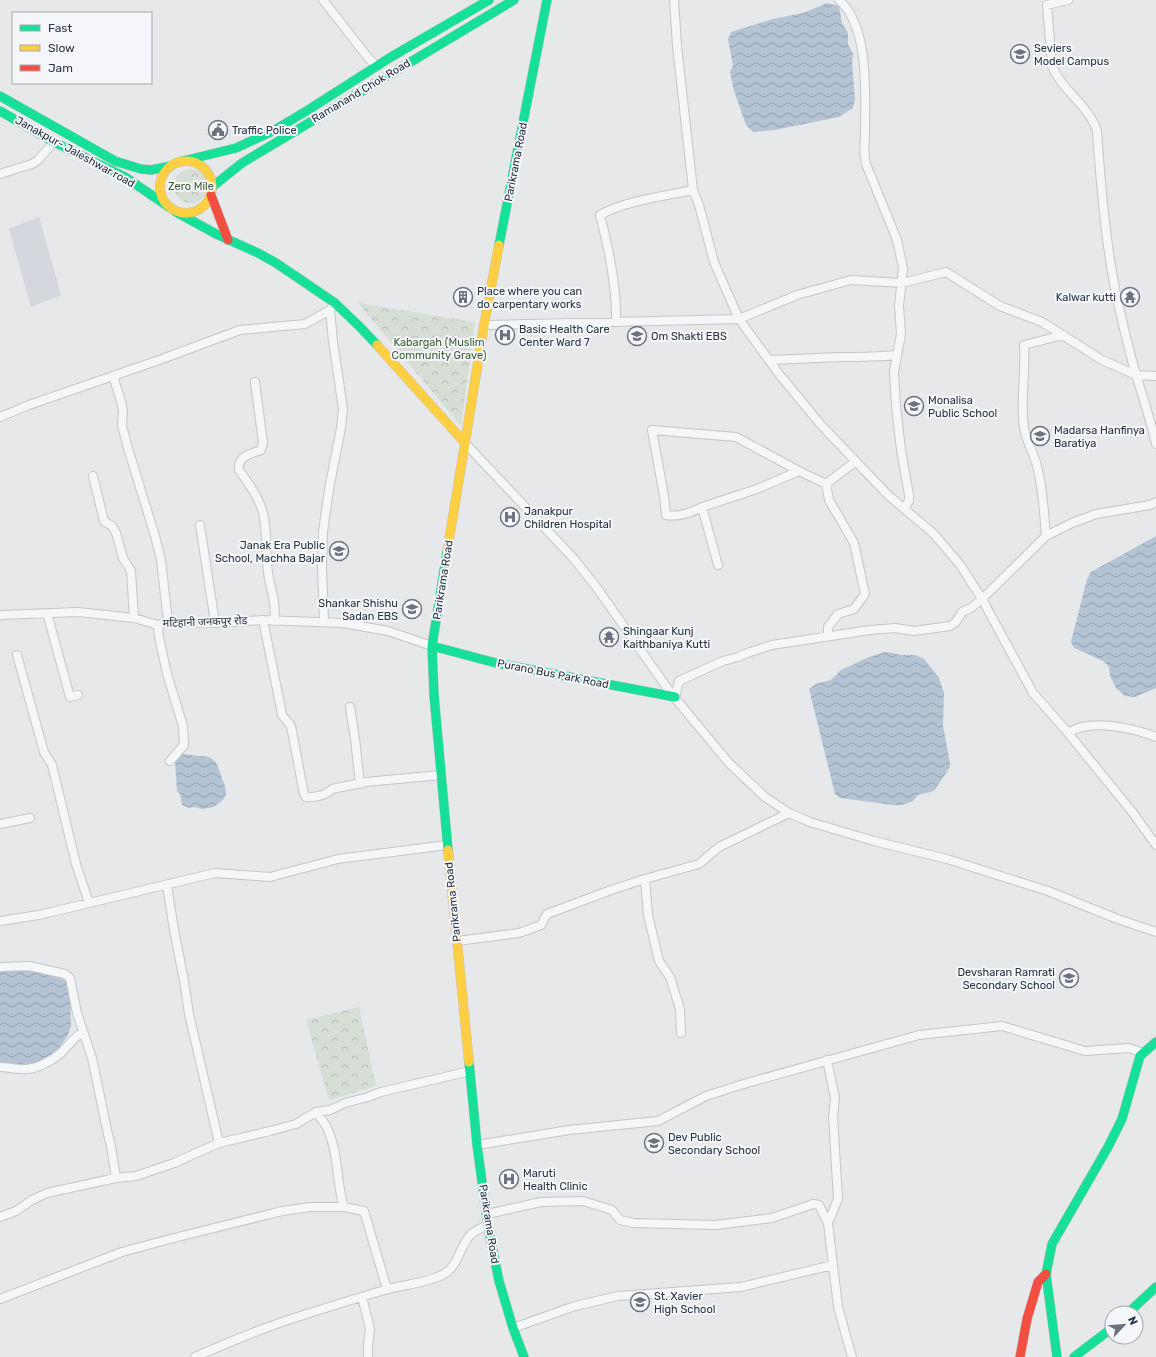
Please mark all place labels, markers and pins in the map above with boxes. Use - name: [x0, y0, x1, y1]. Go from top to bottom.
- place label: Seviers Model Campus: [1034, 42, 1109, 68]
- school or university icon: Seviers Model Campus: [1009, 43, 1031, 65]
- public building icon: Traffic Police: [207, 119, 229, 141]
- place label: Traffic Police: [232, 124, 297, 137]
- place label: Place where you can do carpentary works: [477, 285, 582, 311]
- building icon: Place where you can do carpentary works: [452, 286, 474, 308]
- temple icon: Kalwar kutti: [1119, 286, 1141, 308]
- place label: Kalwar kutti: [1056, 291, 1116, 304]
- place label: Basic Health Care Center Ward 7: [519, 323, 610, 349]
- hospital icon: Basic Health Care Center Ward 7: [494, 324, 516, 346]
- school or university icon: Om Shakti EBS: [626, 325, 648, 347]
- place label: Om Shakti EBS: [651, 330, 727, 343]
- place label: Monalisa Public School: [928, 394, 997, 420]
- school or university icon: Monalisa Public School: [903, 395, 925, 417]
- place label: Madarsa Hanfinya Baratiya: [1054, 424, 1145, 450]
- school or university icon: Madarsa Hanfinya Baratiya: [1029, 425, 1051, 447]
- place label: Janakpur Children Hospital: [524, 505, 612, 531]
- hospital icon: Janakpur Children Hospital: [499, 506, 521, 528]
- place label: Janak Era Public School, Machha Bajar: [215, 539, 326, 565]
- school or university icon: Janak Era Public School, Machha Bajar: [328, 540, 350, 562]
- place label: Shankar Shishu Sadan EBS: [318, 597, 398, 623]
- school or university icon: Shankar Shishu Sadan EBS: [401, 598, 423, 620]
- place label: Shingaar Kunj Kaithbaniya Kutti: [623, 625, 710, 651]
- temple icon: Shingaar Kunj Kaithbaniya Kutti: [598, 626, 620, 648]
- place label: Devsharan Ramrati Secondary School: [958, 966, 1055, 992]
- school or university icon: Devsharan Ramrati Secondary School: [1058, 967, 1080, 989]
- place label: Dev Public Secondary School: [668, 1131, 760, 1157]
- school or university icon: Dev Public Secondary School: [643, 1132, 665, 1154]
- place label: Maruti Health Clinic: [523, 1167, 588, 1193]
- hospital icon: Maruti Health Clinic: [498, 1168, 520, 1190]
- place label: St. Xavier High School: [654, 1290, 715, 1316]
- school or university icon: St. Xavier High School: [629, 1291, 651, 1313]

